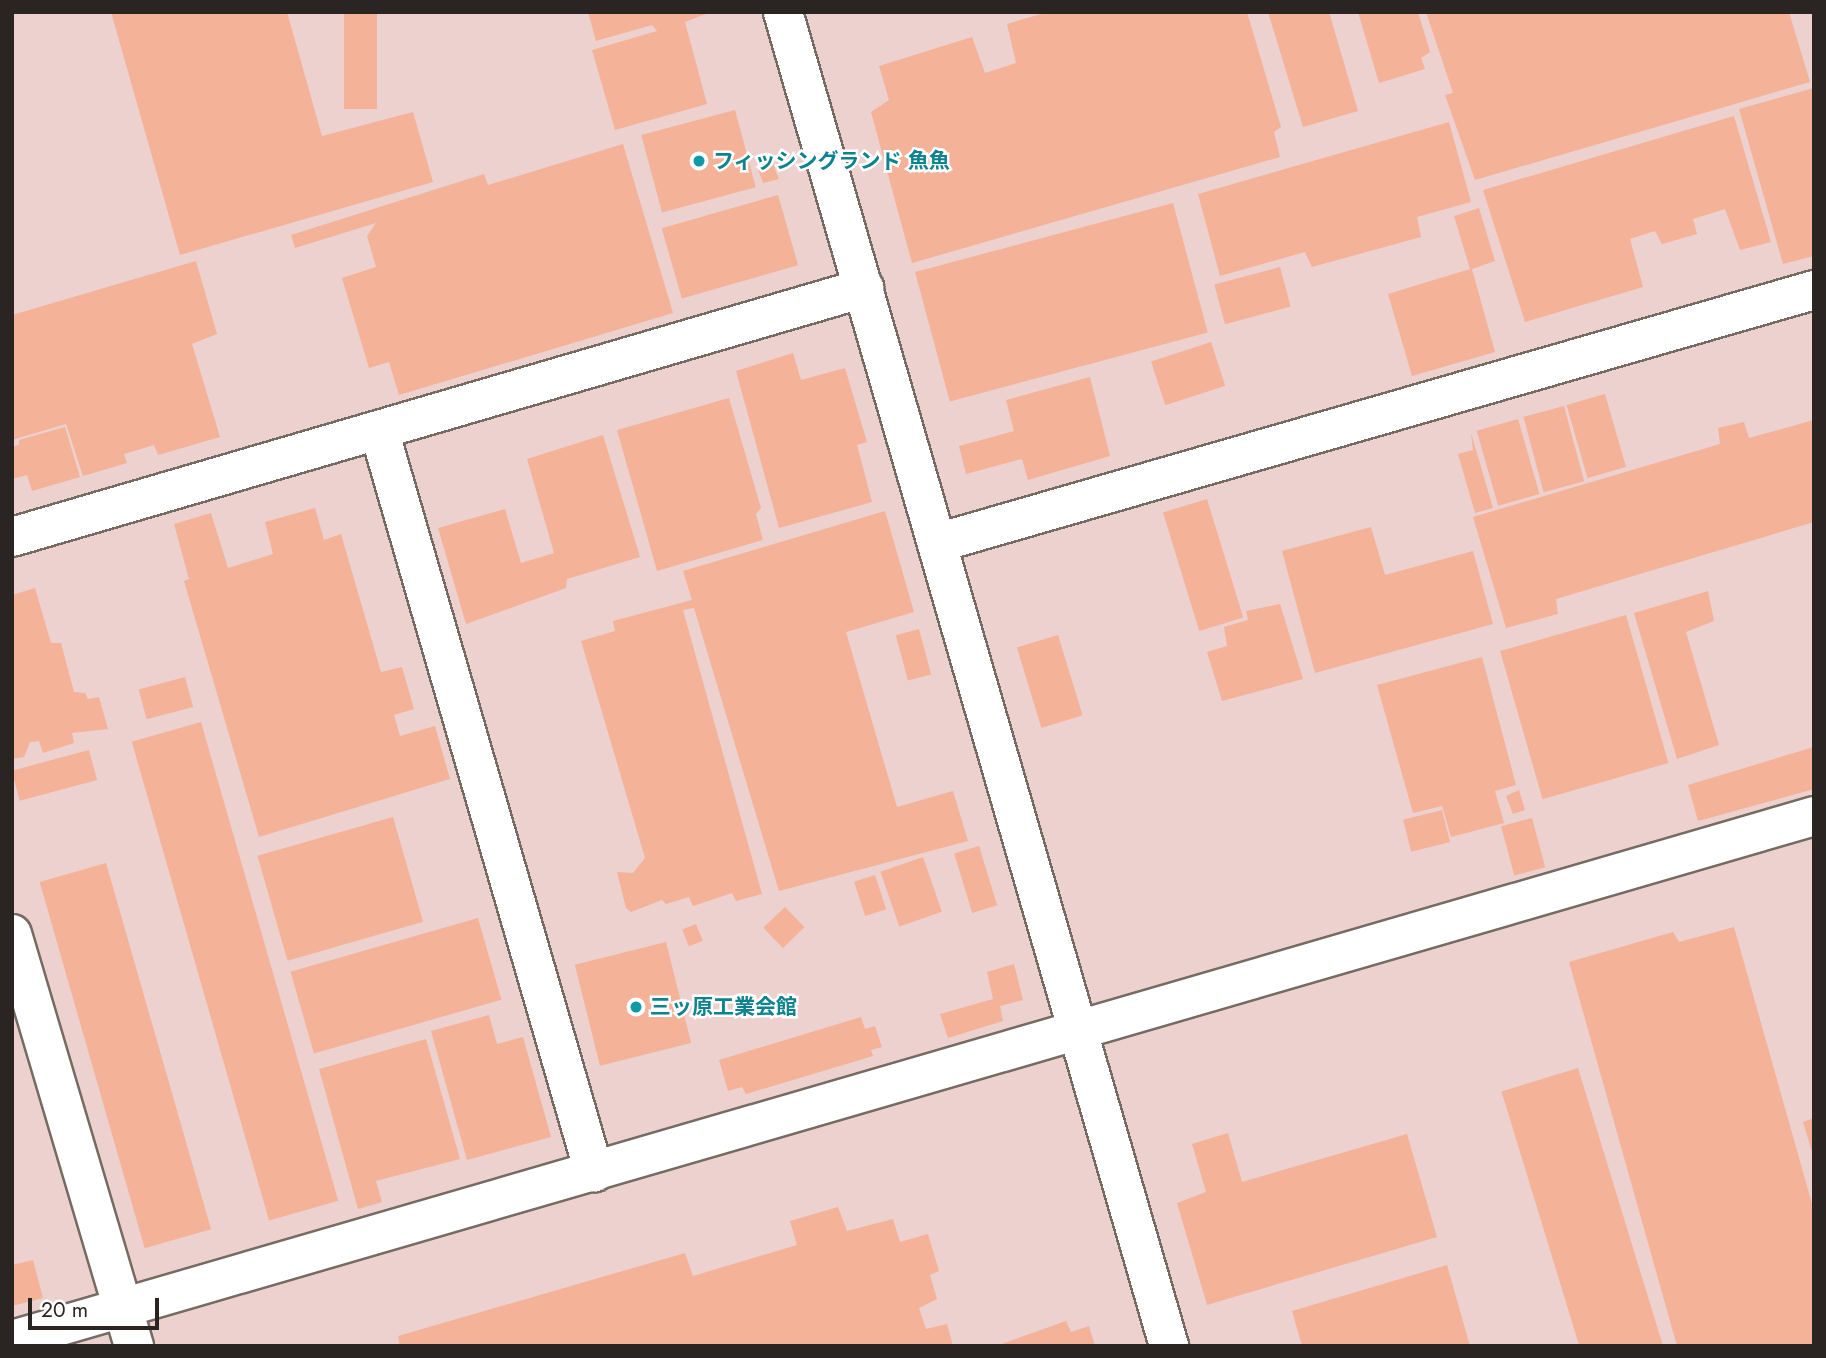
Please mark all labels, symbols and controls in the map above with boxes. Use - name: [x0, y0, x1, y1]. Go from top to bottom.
- place label: フィッシングランド 魚魚: [713, 148, 950, 174]
- marker: フィッシングランド 魚魚: [691, 153, 707, 169]
- place label: 三ッ原工業会館: [650, 994, 797, 1020]
- marker: 三ッ原工業会館: [628, 999, 644, 1015]
- scale bar: [32, 1284, 163, 1328]
- text: 20 m: [41, 1295, 88, 1325]

